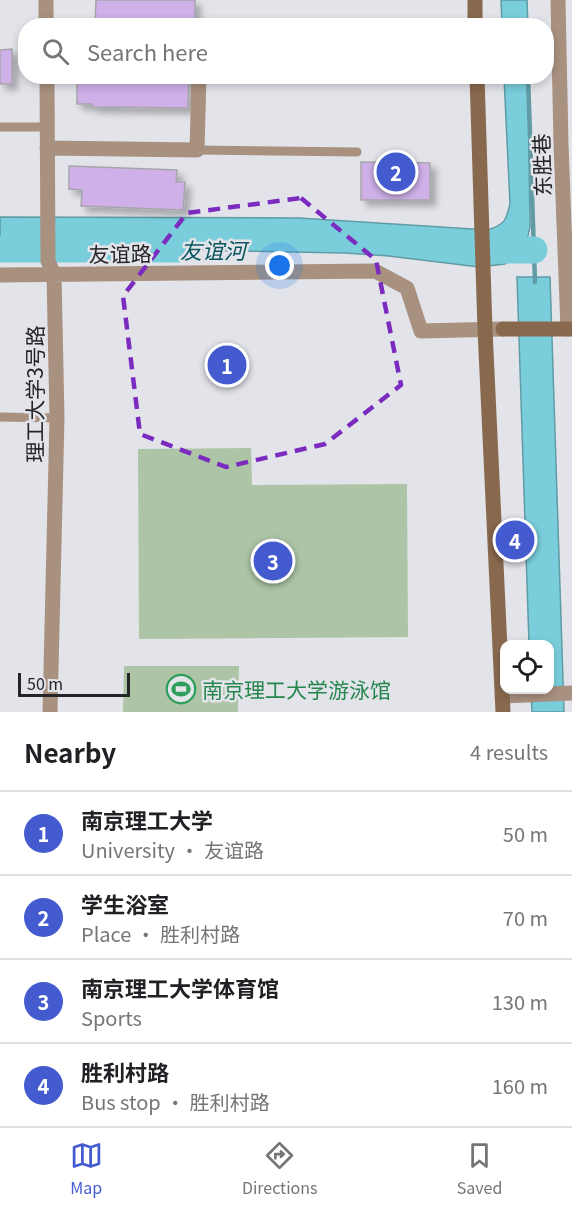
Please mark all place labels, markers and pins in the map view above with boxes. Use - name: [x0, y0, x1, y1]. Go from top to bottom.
- pin: 2: [376, 150, 416, 195]
- pin: 1: [208, 342, 246, 388]
- pin: 4: [496, 518, 534, 562]
- pin: 3: [254, 538, 292, 584]
- sports icon: 南京理工大学游泳馆: [165, 673, 197, 705]
- place label: 南京理工大学游泳馆: [202, 674, 391, 704]

